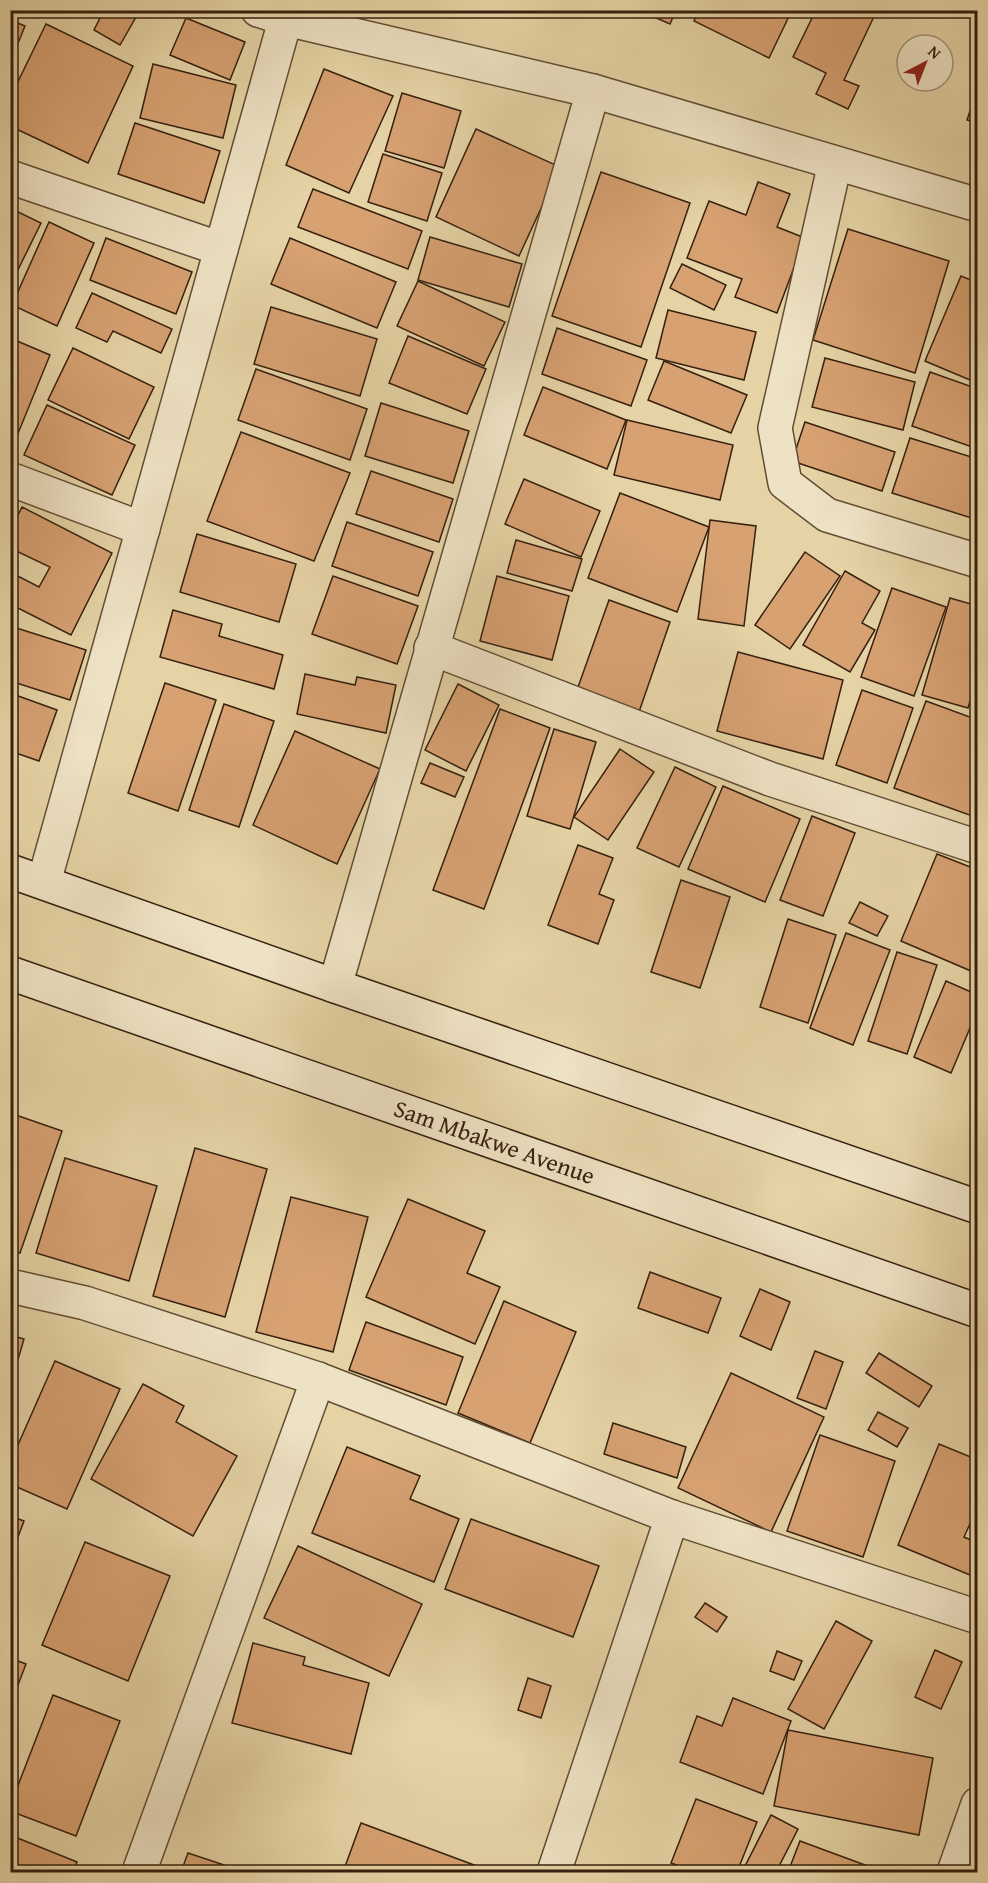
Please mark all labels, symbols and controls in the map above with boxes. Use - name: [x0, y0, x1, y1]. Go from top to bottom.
- north arrow: [895, 33, 955, 93]
- text: N: [923, 39, 947, 65]
- street label: Sam Mbakwe Avenue: [389, 1090, 600, 1193]

